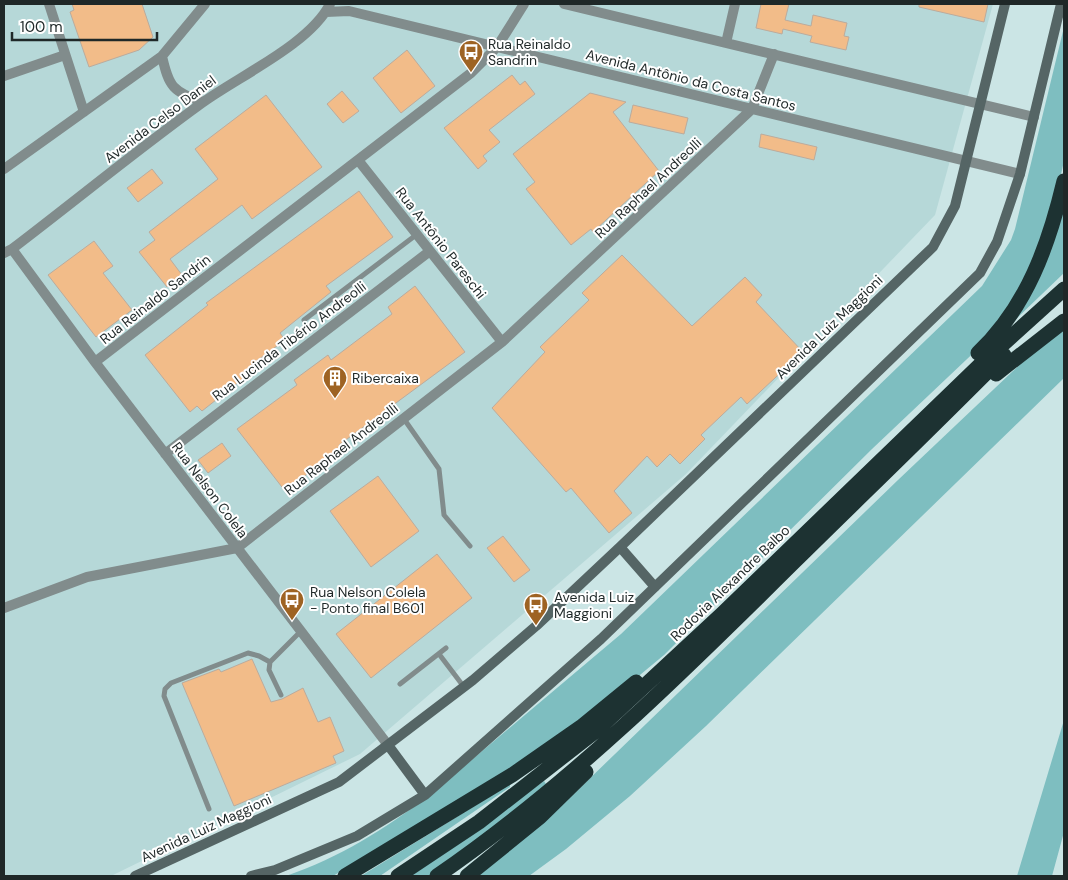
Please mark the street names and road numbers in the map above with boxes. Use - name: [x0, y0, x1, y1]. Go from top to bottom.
- street label: Avenida Antônio da Costa Santos: [584, 45, 798, 115]
- street label: Avenida Celso Daniel: [101, 71, 219, 167]
- street label: Rua Raphael Andreolli: [591, 134, 705, 242]
- street label: Rua Antônio Pareschi: [392, 184, 490, 302]
- street label: Rua Reinaldo Sandrin: [96, 250, 214, 348]
- street label: Avenida Luiz Maggioni: [772, 271, 886, 383]
- street label: Rua Lucinda Tibério Andreolli: [209, 277, 369, 405]
- street label: Rua Raphael Andreolli: [280, 399, 402, 499]
- street label: Rua Nelson Colela: [168, 438, 252, 542]
- street label: Rodovia Alexandre Balbo: [666, 521, 794, 645]
- street label: Avenida Luiz Maggioni: [138, 790, 274, 866]

